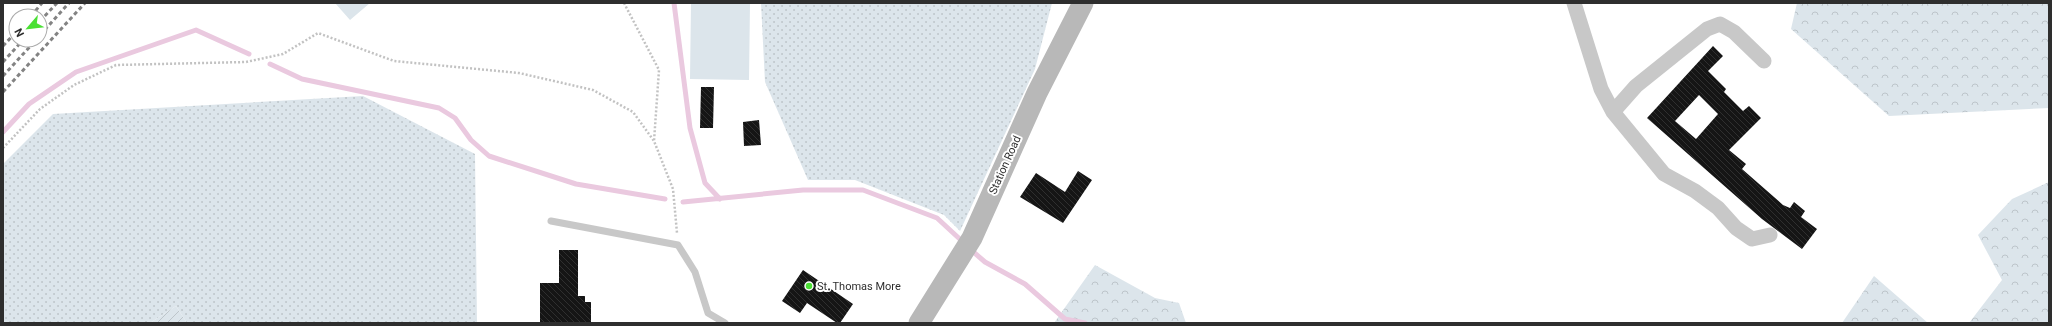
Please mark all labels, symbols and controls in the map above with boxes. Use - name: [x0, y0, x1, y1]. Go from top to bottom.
- north arrow: [8, 8, 48, 48]
- text: N: [12, 26, 27, 39]
- street label: Station Road: [986, 134, 1024, 196]
- place label: St. Thomas More: [817, 280, 901, 293]
- marker: St. Thomas More: [804, 281, 814, 291]

